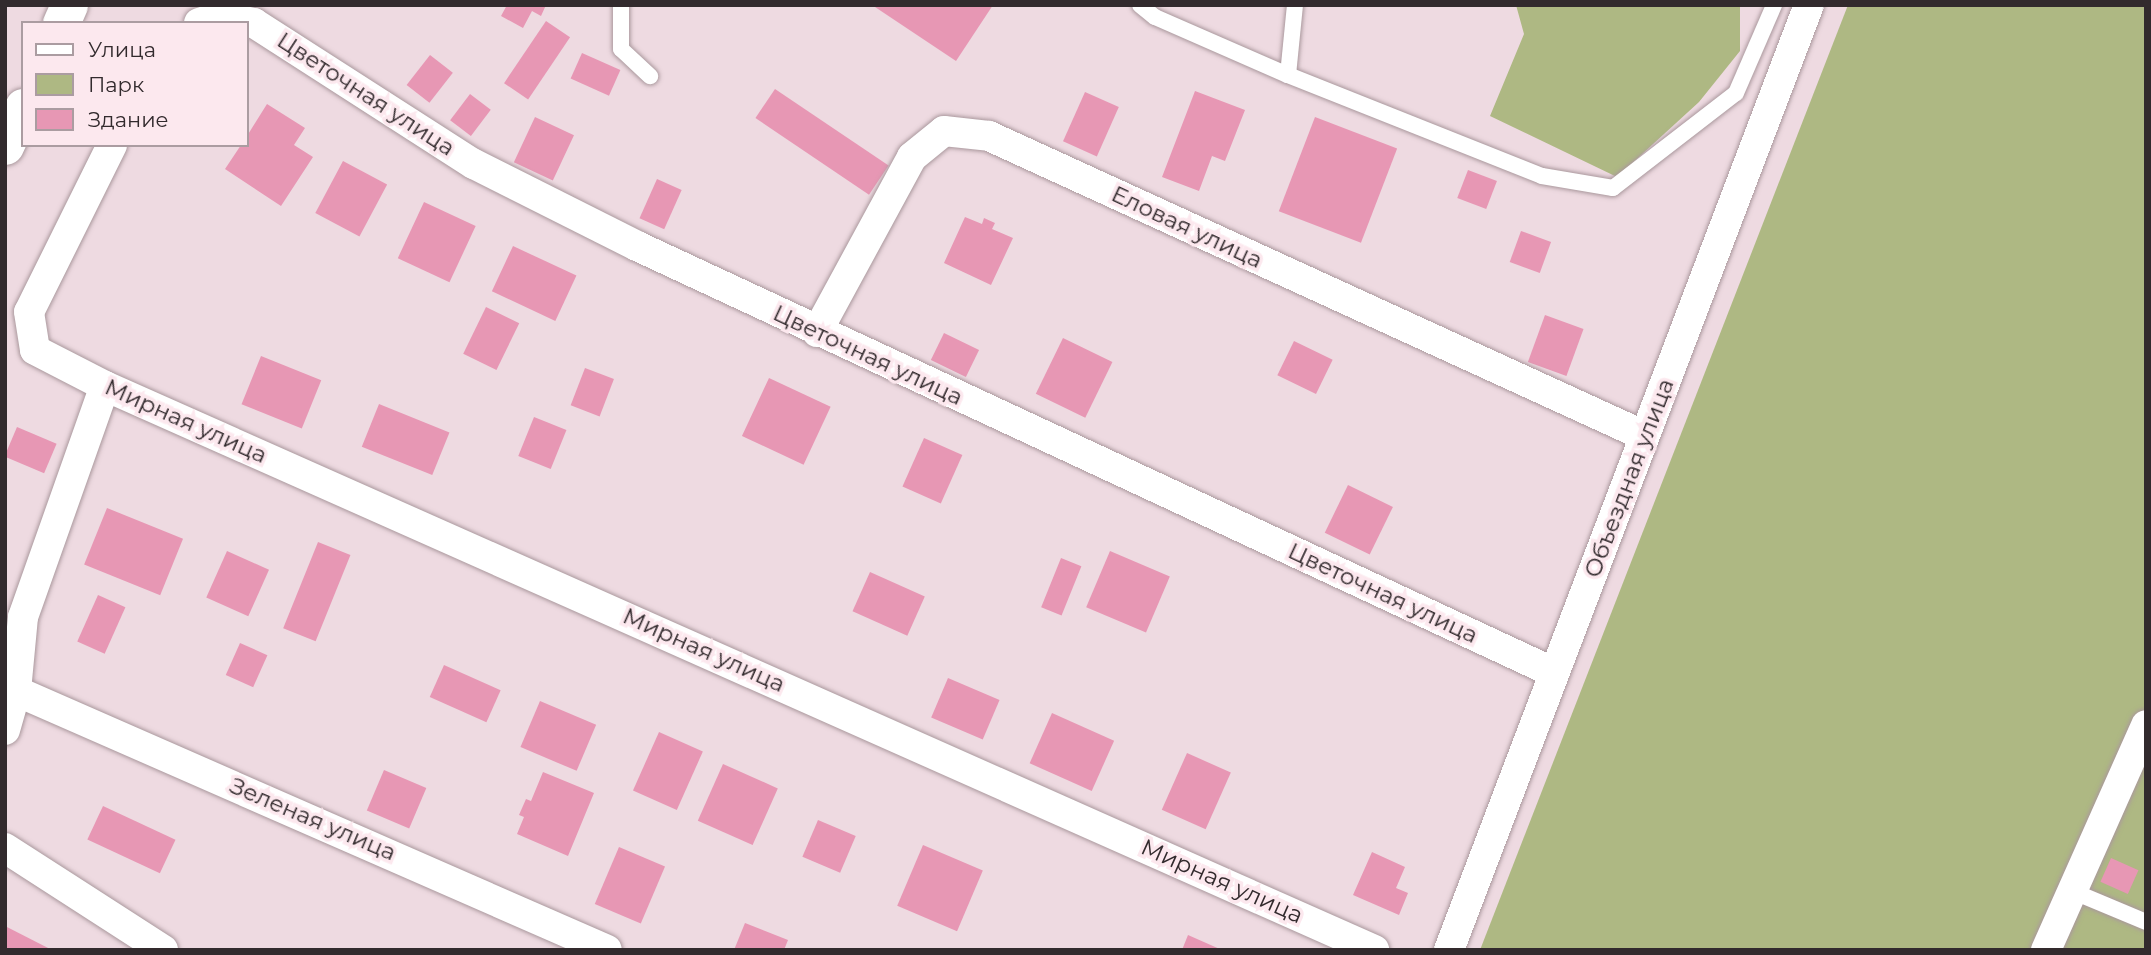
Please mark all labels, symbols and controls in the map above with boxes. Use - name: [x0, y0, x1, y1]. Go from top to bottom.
- legend: [21, 21, 248, 147]
- street label: Цветочная улица: [272, 26, 460, 162]
- text: Улица: [88, 37, 156, 62]
- text: Парк: [88, 72, 144, 97]
- text: Здание: [88, 107, 169, 132]
- street label: Еловая улица: [1107, 180, 1267, 274]
- street label: Цветочная улица: [769, 299, 967, 411]
- street label: Мирная улица: [101, 373, 271, 469]
- street label: Объездная улица: [1578, 375, 1680, 581]
- street label: Цветочная улица: [1284, 537, 1482, 649]
- street label: Мирная улица: [619, 602, 789, 698]
- street label: Зеленая улица: [226, 772, 400, 866]
- street label: Мирная улица: [1137, 833, 1307, 929]

